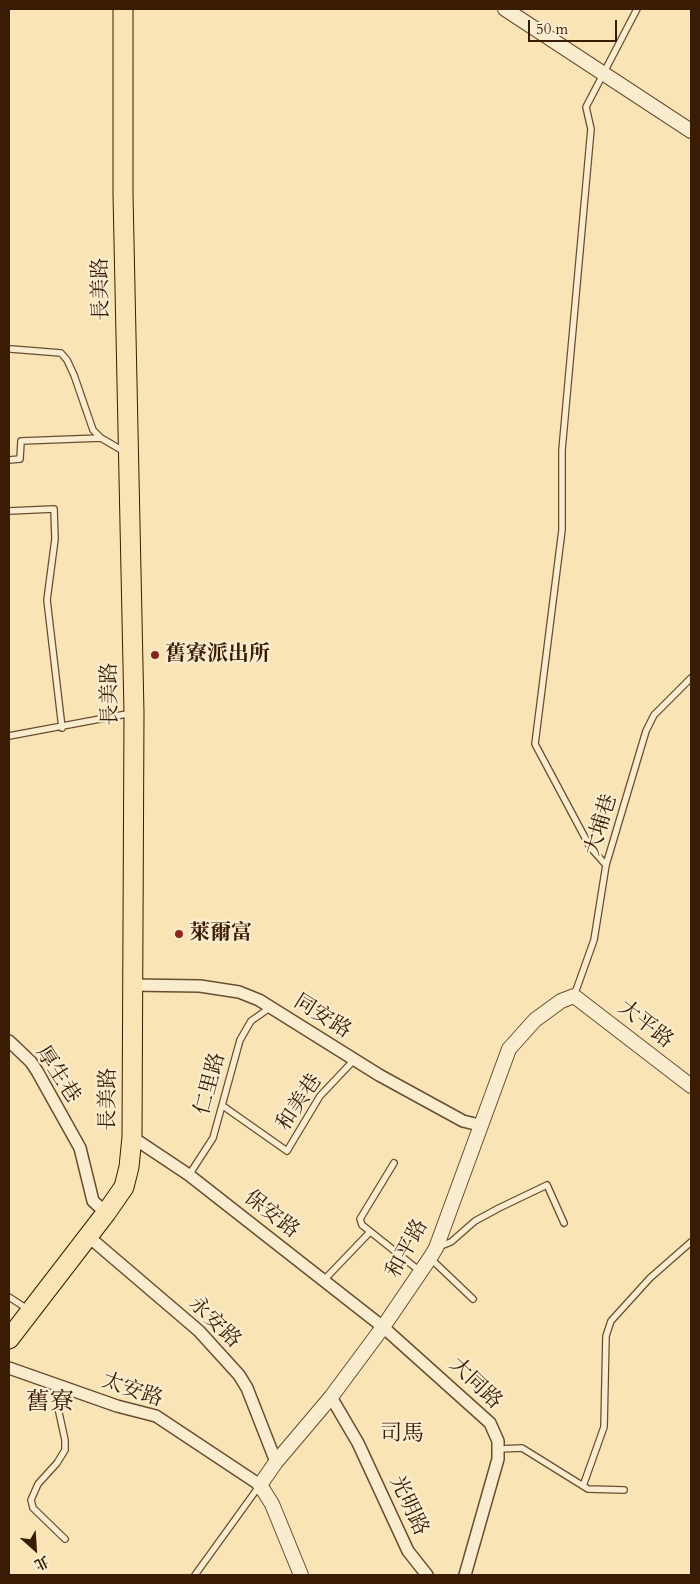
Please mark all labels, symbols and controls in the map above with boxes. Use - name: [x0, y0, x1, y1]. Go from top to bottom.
- scale bar: [530, 10, 619, 42]
- text: 50 m: [536, 19, 568, 39]
- street label: 長美路: [89, 257, 115, 321]
- place label: 舊寮派出所: [165, 642, 270, 668]
- marker: 舊寮派出所: [149, 649, 161, 661]
- street label: 長美路: [98, 662, 124, 726]
- street label: 大埔巷: [581, 791, 623, 859]
- place label: 萊爾富: [189, 921, 252, 947]
- marker: 萊爾富: [173, 928, 185, 940]
- street label: 同安路: [289, 990, 355, 1044]
- street label: 大平路: [612, 996, 678, 1054]
- street label: 厚生巷: [29, 1042, 85, 1108]
- street label: 仁里路: [191, 1050, 231, 1118]
- street label: 長美路: [96, 1068, 122, 1130]
- street label: 和美巷: [272, 1070, 328, 1136]
- street label: 保安路: [238, 1186, 304, 1244]
- street label: 和平路: [382, 1215, 434, 1283]
- street label: 永安路: [183, 1292, 245, 1354]
- street label: 大同路: [444, 1353, 506, 1415]
- street label: 太安路: [98, 1369, 166, 1413]
- district label: 舊寮: [26, 1389, 74, 1417]
- district label: 司馬: [380, 1422, 424, 1448]
- street label: 光明路: [383, 1472, 433, 1540]
- north arrow: [10, 1524, 60, 1574]
- text: 北: [31, 1551, 52, 1575]

